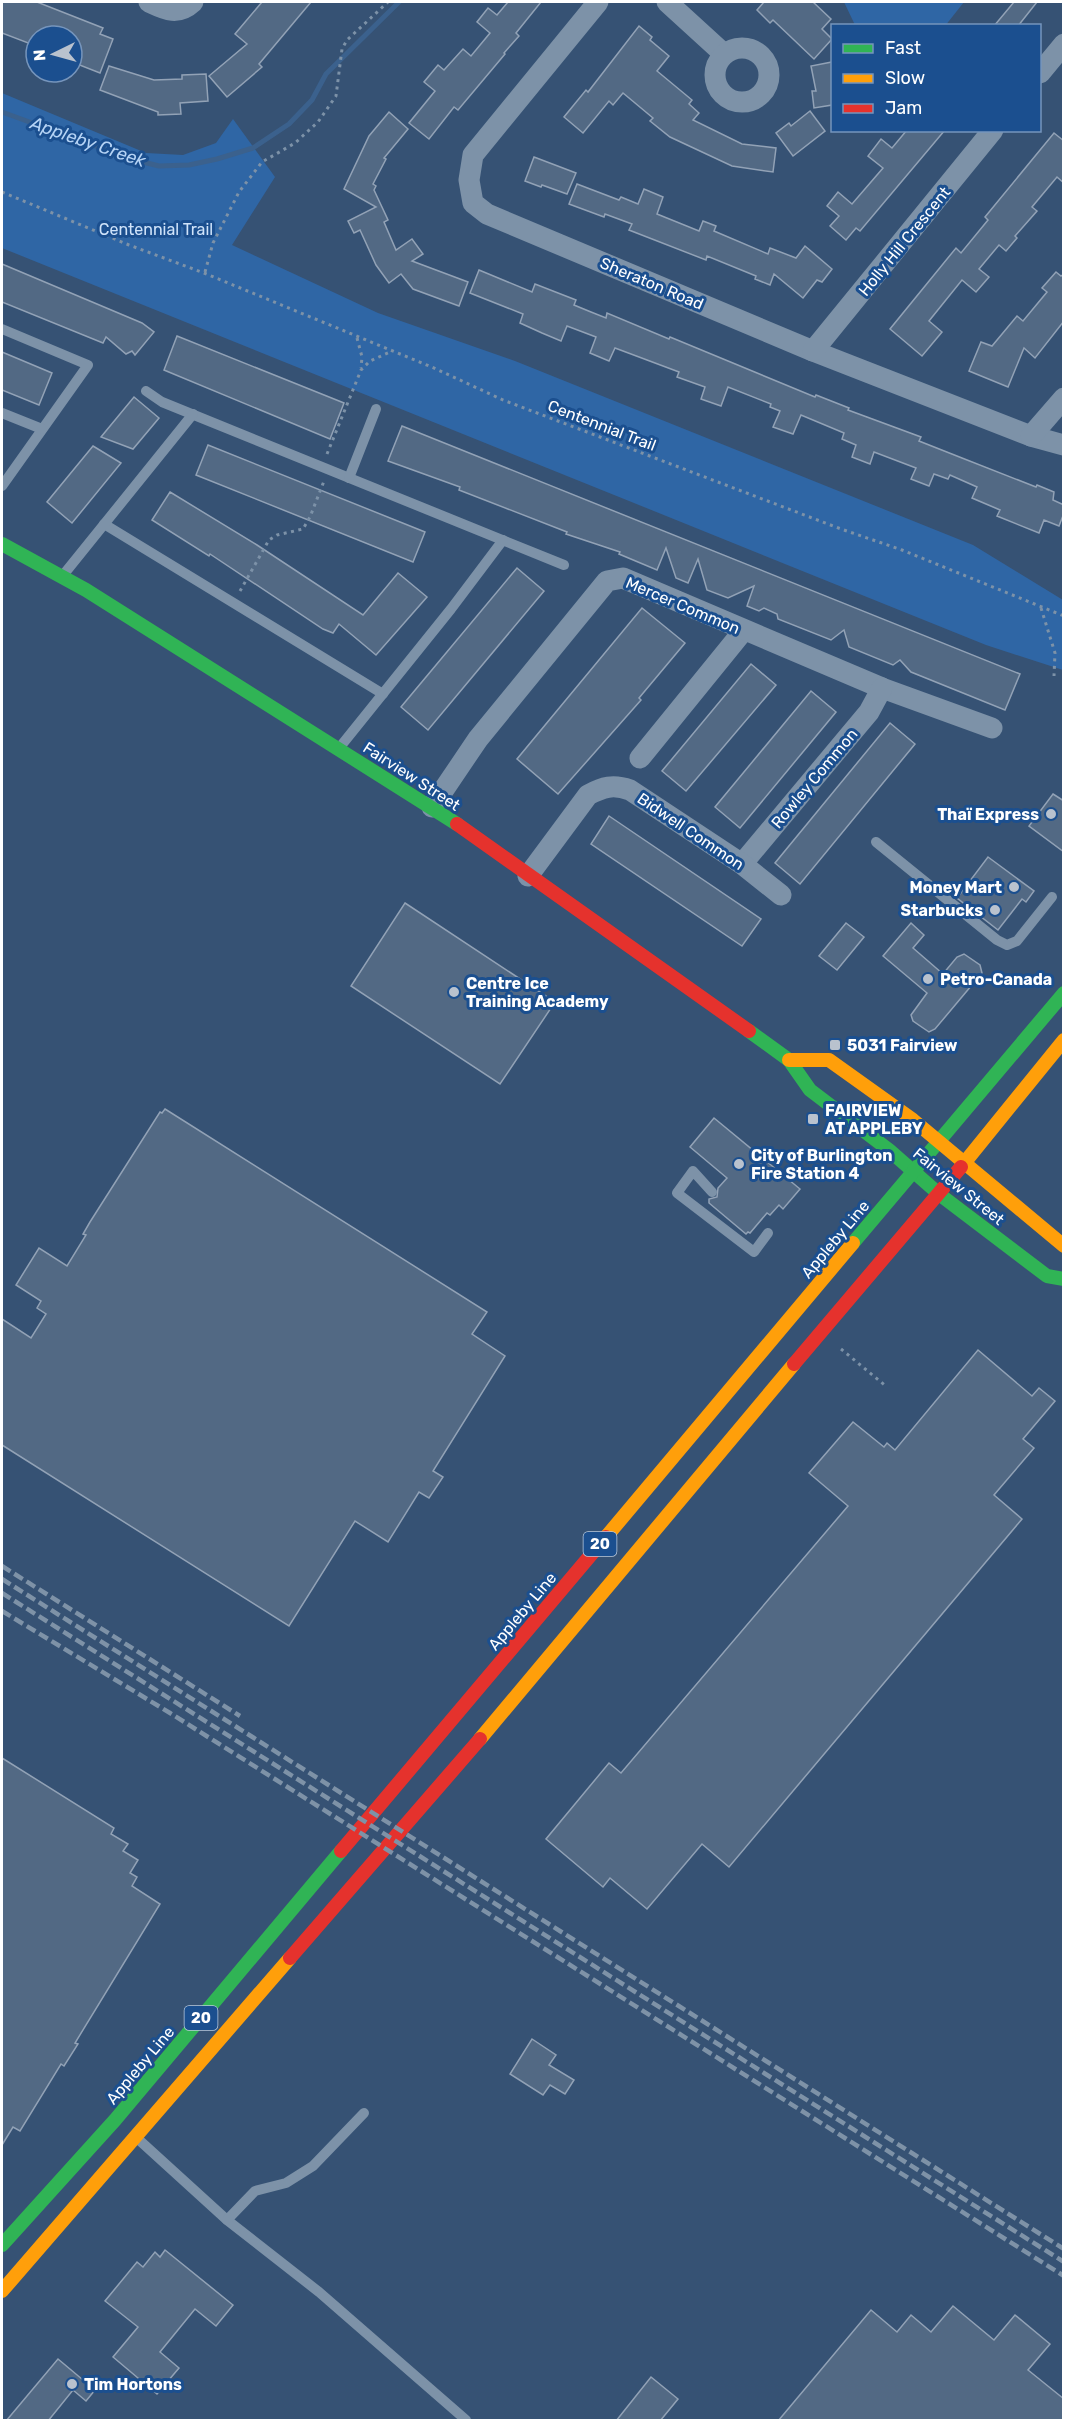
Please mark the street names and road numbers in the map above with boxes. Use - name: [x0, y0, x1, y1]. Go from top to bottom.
- street label: Holly Hill Crescent: [855, 183, 954, 300]
- street label: Sheraton Road: [597, 253, 706, 314]
- street label: Centennial Trail: [545, 396, 659, 455]
- street label: Mercer Common: [623, 573, 743, 638]
- street label: Rowley Common: [767, 725, 862, 832]
- street label: Fairview Street: [360, 738, 464, 815]
- street label: Bidwell Common: [634, 789, 748, 874]
- street label: Fairview Street: [909, 1144, 1008, 1229]
- street label: Appleby Line: [797, 1197, 873, 1282]
- road number: 20: [584, 1532, 616, 1556]
- street label: Appleby Line: [484, 1569, 560, 1654]
- road number: 20: [184, 2006, 218, 2030]
- street label: Appleby Line: [102, 2023, 178, 2108]

